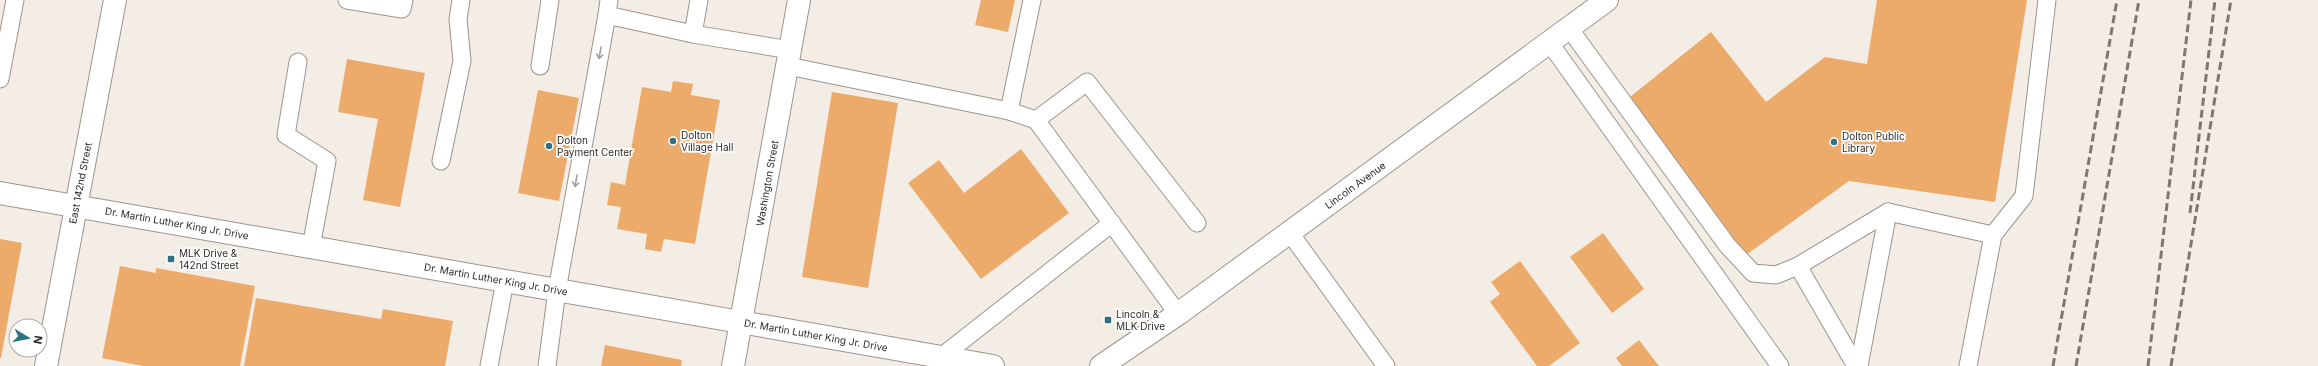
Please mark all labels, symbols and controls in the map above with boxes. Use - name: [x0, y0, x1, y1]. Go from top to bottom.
- one-way arrow: [596, 46, 604, 59]
- place label: Dolton Village Hall: [681, 129, 733, 153]
- place label: Dolton Public Library: [1842, 130, 1905, 154]
- place label: Dolton Payment Center: [557, 134, 633, 158]
- marker: Dolton Village Hall: [668, 136, 678, 146]
- marker: Dolton Public Library: [1829, 137, 1839, 147]
- street label: Washington Street: [754, 139, 781, 227]
- street label: East 142nd Street: [66, 141, 94, 225]
- marker: Dolton Payment Center: [544, 141, 554, 151]
- street label: Lincoln Avenue: [1322, 159, 1388, 211]
- one-way arrow: [572, 174, 580, 187]
- street label: Dr. Martin Luther King Jr. Drive: [104, 204, 250, 242]
- place label: MLK Drive & 142nd Street: [179, 247, 239, 271]
- marker: MLK Drive & 142nd Street: [166, 254, 176, 264]
- street label: Dr. Martin Luther King Jr. Drive: [423, 260, 569, 298]
- place label: Lincoln & MLK Drive: [1116, 308, 1165, 332]
- marker: Lincoln & MLK Drive: [1103, 315, 1113, 325]
- street label: Dr. Martin Luther King Jr. Drive: [743, 316, 889, 354]
- north arrow: [8, 318, 48, 358]
- text: N: [30, 334, 45, 345]

